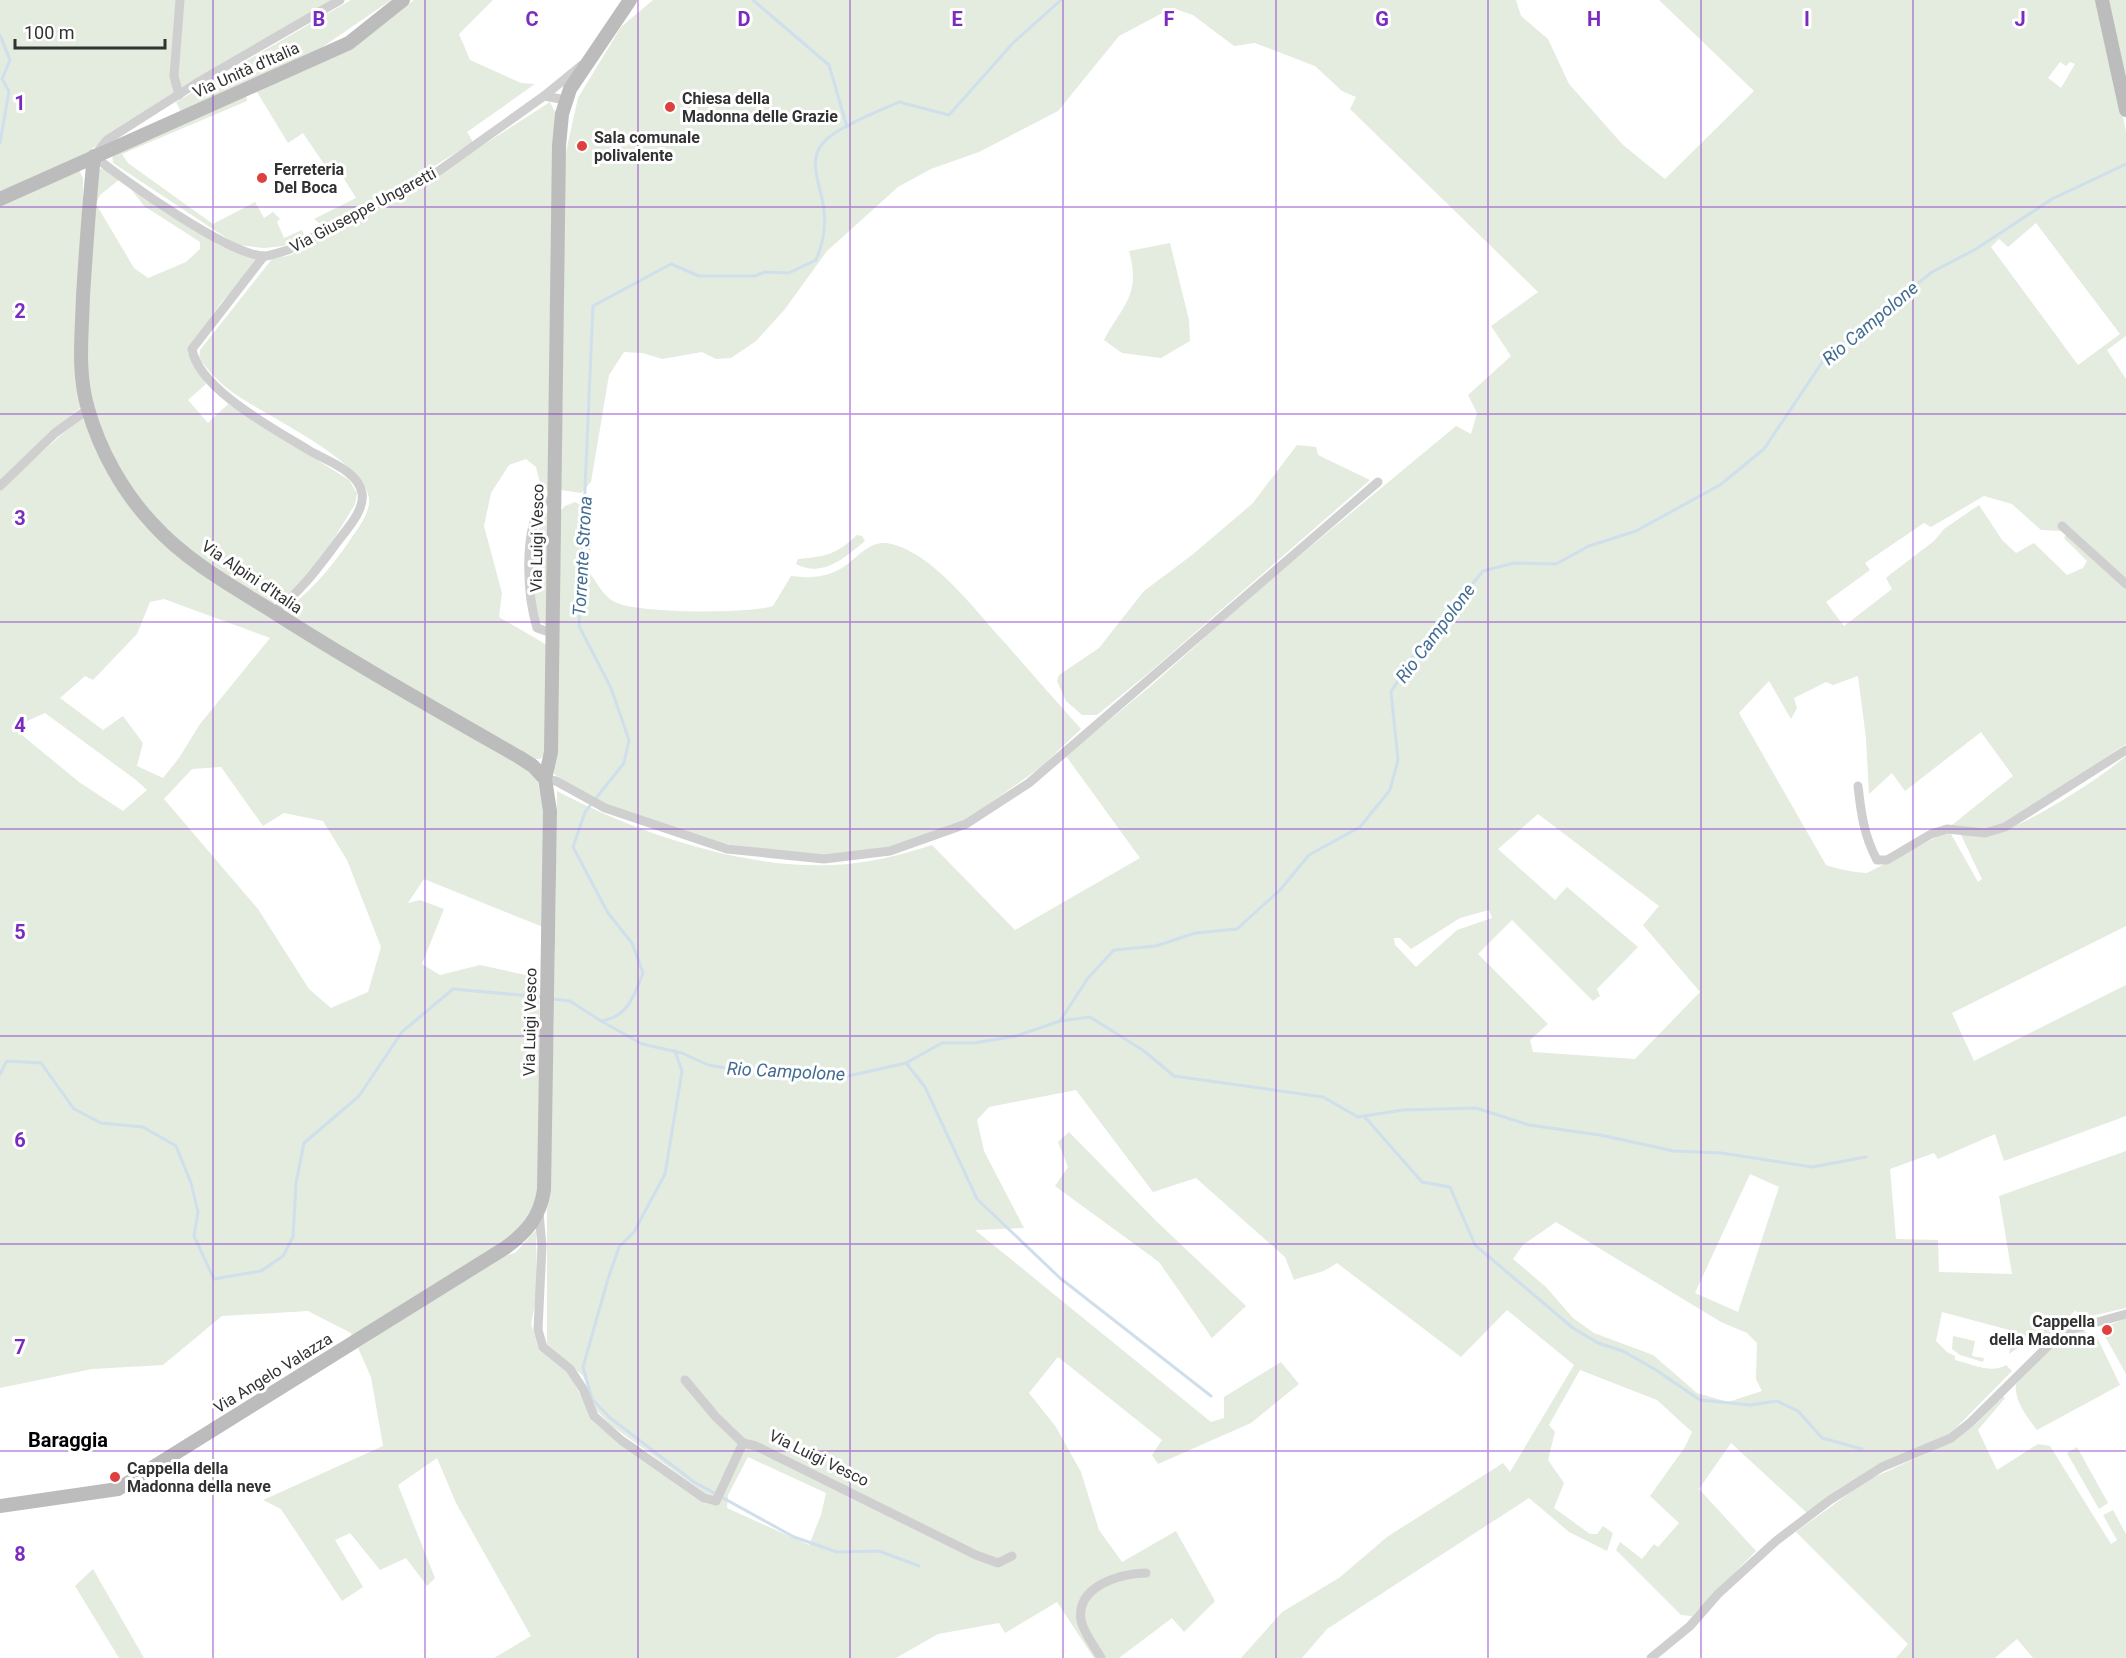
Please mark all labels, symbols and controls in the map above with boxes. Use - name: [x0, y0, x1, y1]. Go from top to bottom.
- text: B: [313, 7, 325, 31]
- text: C: [525, 7, 539, 31]
- text: D: [738, 7, 751, 31]
- text: E: [951, 7, 963, 31]
- text: F: [1164, 7, 1175, 31]
- text: G: [1375, 7, 1389, 31]
- text: H: [1587, 7, 1601, 31]
- text: I: [1804, 7, 1810, 31]
- text: J: [2014, 7, 2026, 31]
- scale bar: [15, 12, 165, 50]
- text: 100 m: [24, 22, 75, 43]
- street label: Via Unità d'Italia: [190, 38, 302, 102]
- place label: Chiesa della Madonna delle Grazie: [682, 89, 838, 126]
- text: 1: [14, 91, 26, 115]
- marker: Chiesa della Madonna delle Grazie: [663, 100, 677, 114]
- place label: Sala comunale polivalente: [594, 128, 700, 165]
- marker: Sala comunale polivalente: [575, 139, 589, 153]
- place label: Ferreteria Del Boca: [274, 160, 345, 197]
- street label: Via Giuseppe Ungaretti: [287, 163, 439, 257]
- marker: Ferreteria Del Boca: [255, 171, 269, 185]
- water label: Rio Campolone: [1818, 277, 1922, 369]
- text: 2: [14, 299, 26, 323]
- street label: Via Luigi Vesco: [527, 484, 547, 592]
- water label: Torrente Strona: [568, 495, 596, 617]
- text: 3: [14, 506, 26, 530]
- street label: Via Alpini d'Italia: [198, 536, 306, 618]
- water label: Rio Campolone: [1391, 579, 1479, 687]
- text: 4: [14, 713, 26, 737]
- text: 5: [14, 920, 26, 944]
- street label: Via Luigi Vesco: [520, 968, 540, 1076]
- water label: Rio Campolone: [726, 1057, 846, 1085]
- text: 6: [14, 1128, 26, 1152]
- place label: Cappella della Madonna: [1989, 1312, 2095, 1349]
- marker: Cappella della Madonna: [2100, 1323, 2114, 1337]
- street label: Via Angelo Valazza: [210, 1329, 336, 1417]
- text: 7: [14, 1335, 26, 1359]
- street label: Via Luigi Vesco: [766, 1426, 872, 1490]
- district label: Baraggia: [28, 1428, 108, 1452]
- place label: Cappella della Madonna della neve: [127, 1459, 271, 1496]
- marker: Cappella della Madonna della neve: [108, 1470, 122, 1484]
- text: 8: [14, 1542, 26, 1566]

